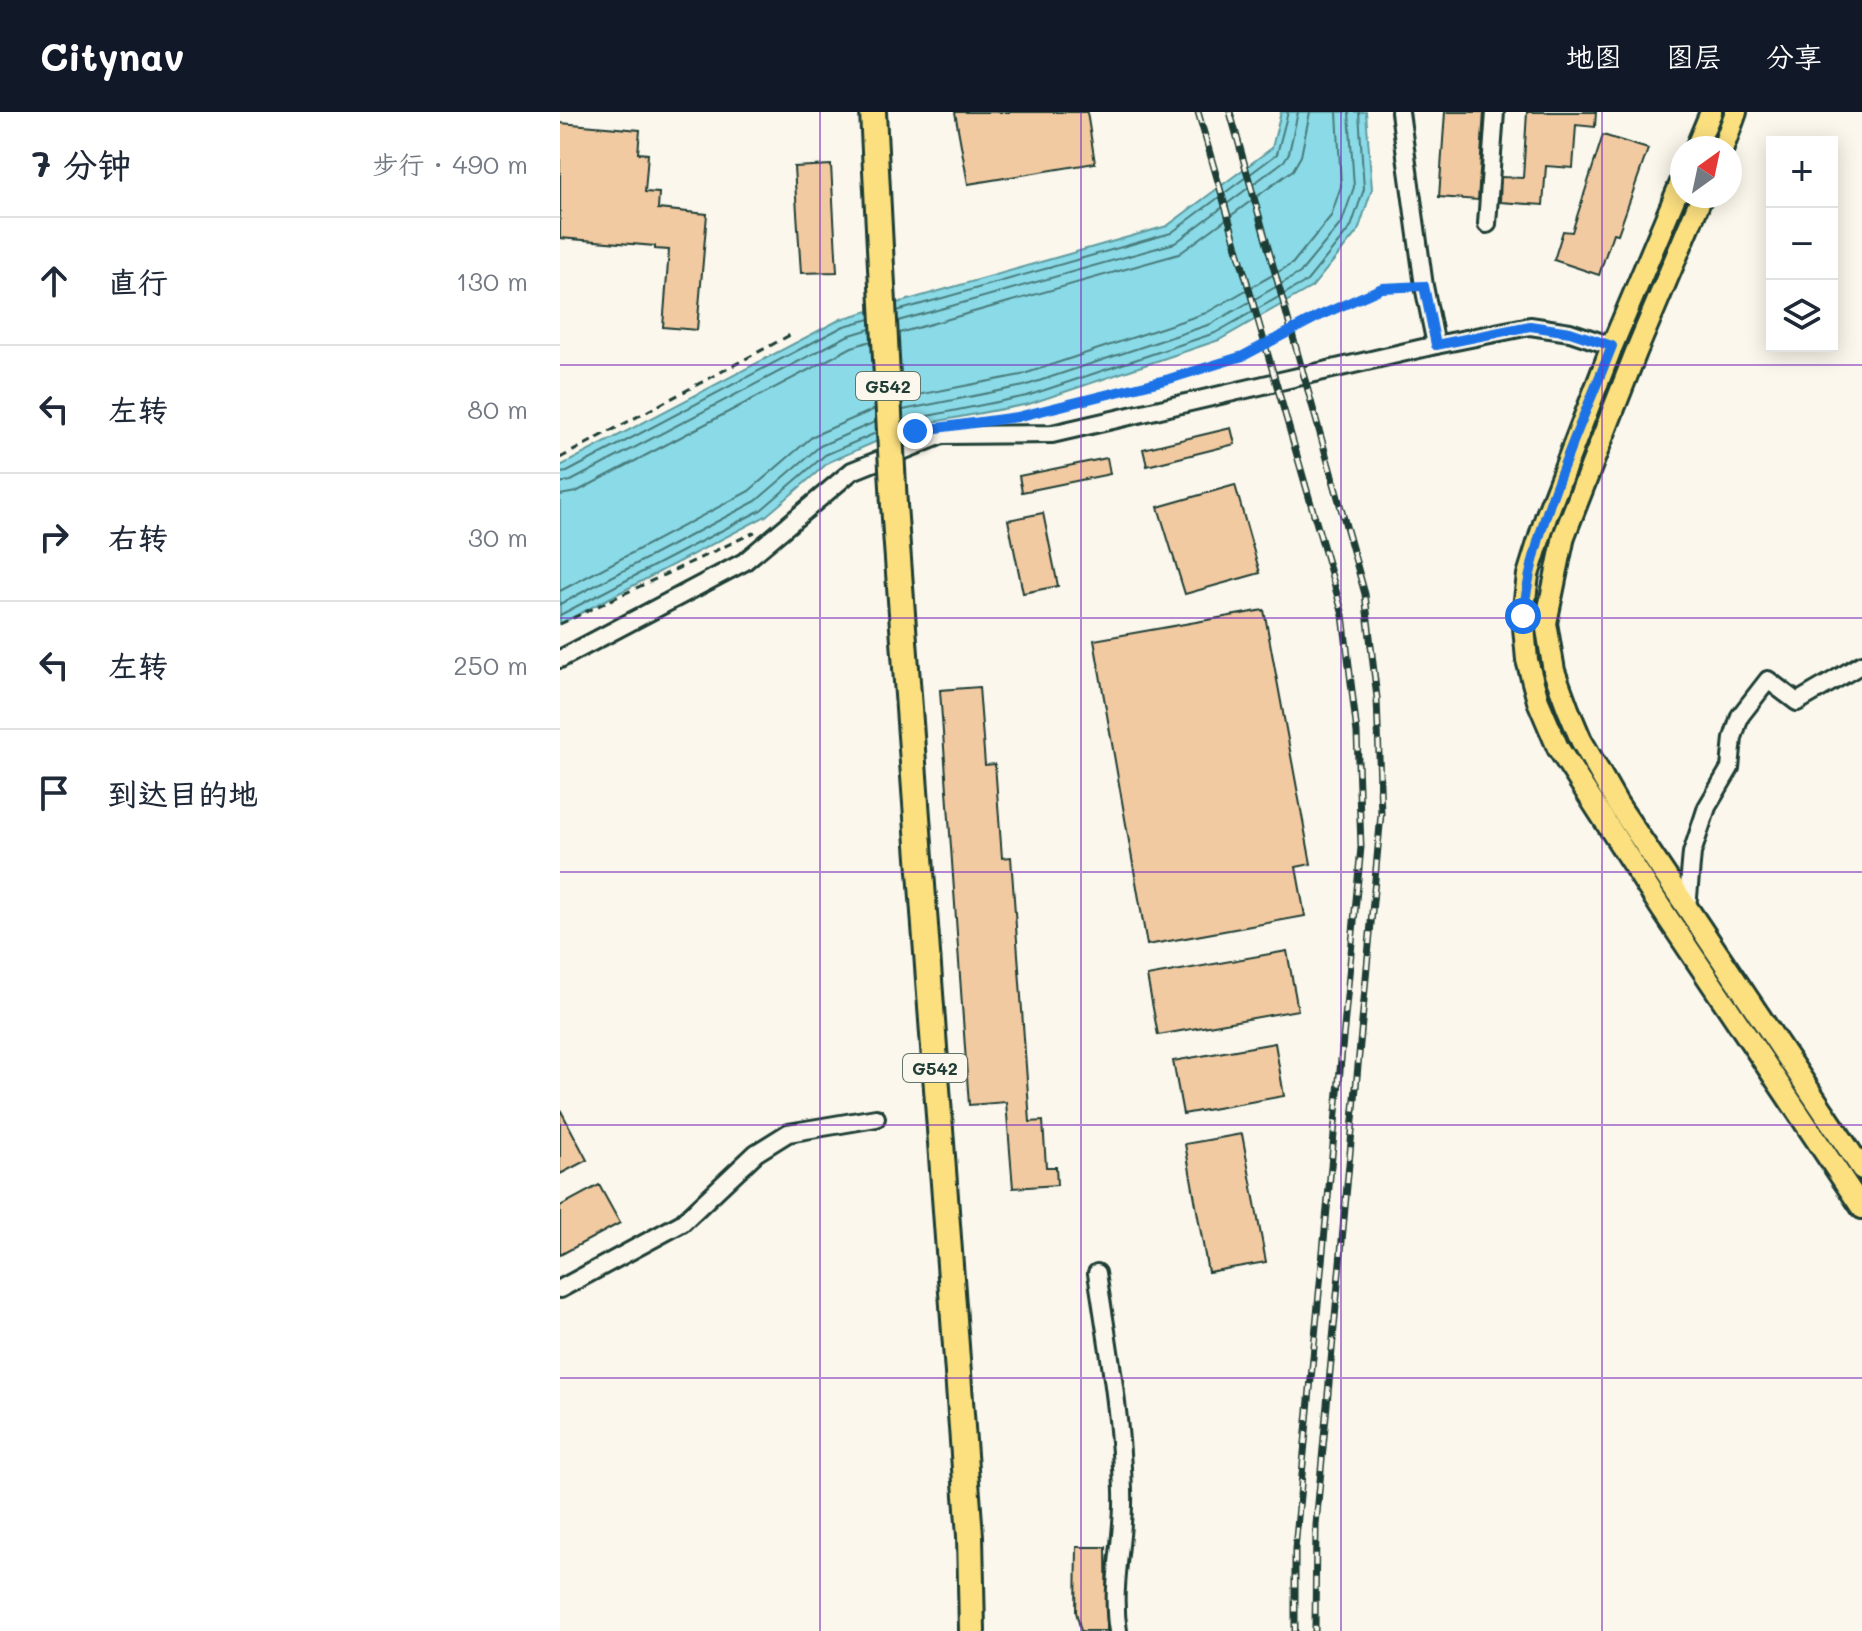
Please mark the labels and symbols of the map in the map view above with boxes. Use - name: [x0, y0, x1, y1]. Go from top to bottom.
- north arrow: [1670, 136, 1742, 208]
- road number: G542: [856, 372, 920, 400]
- route end: [897, 413, 933, 449]
- route start: [1505, 598, 1541, 634]
- road number: G542: [903, 1054, 967, 1082]

